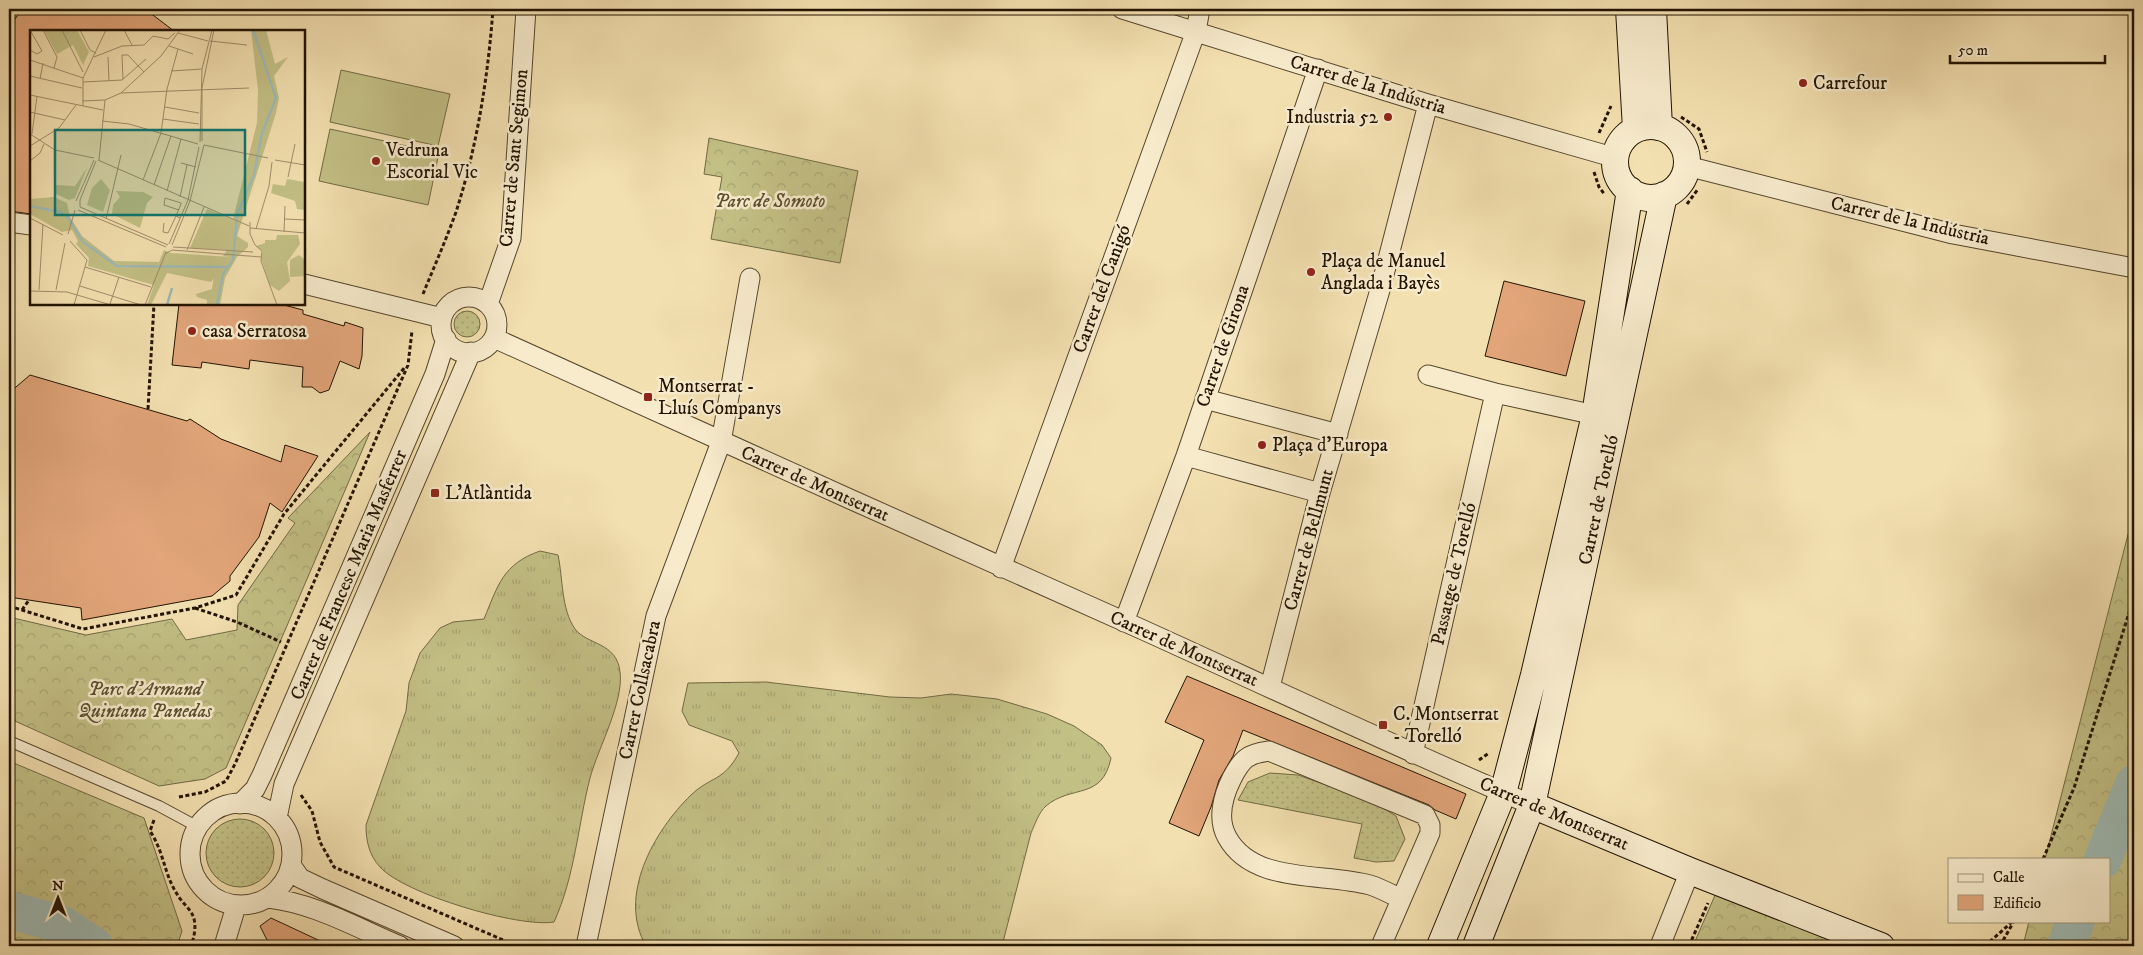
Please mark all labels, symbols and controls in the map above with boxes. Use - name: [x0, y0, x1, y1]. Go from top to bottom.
- inset map: [30, 30, 305, 305]
- scale bar: [1950, 32, 2106, 64]
- text: 50 m: [1958, 41, 1988, 60]
- street label: Carrer de la Indústria: [1287, 50, 1449, 120]
- street label: Carrer de Sant Segimon: [495, 68, 533, 248]
- place label: Carrefour: [1813, 72, 1887, 95]
- marker: Carrefour: [1797, 77, 1809, 89]
- place label: Industria 52: [1286, 106, 1379, 129]
- marker: Industria 52: [1382, 111, 1394, 123]
- place label: Vedruna Escorial Vic: [385, 139, 478, 184]
- marker: Vedruna Escorial Vic: [370, 155, 382, 167]
- park label: Parc de Somoto: [715, 190, 825, 213]
- street label: Carrer de la Indústria: [1829, 192, 1991, 250]
- street label: Carrer del Canigó: [1068, 222, 1136, 356]
- place label: Plaça de Manuel Anglada i Bayès: [1321, 250, 1446, 295]
- marker: Plaça de Manuel Anglada i Bayès: [1305, 266, 1317, 278]
- street label: Carrer de Girona: [1191, 282, 1255, 410]
- place label: casa Serratosa: [202, 320, 307, 343]
- marker: casa Serratosa: [186, 325, 198, 337]
- place label: Montserrat - Lluís Companys: [658, 375, 781, 420]
- marker: Montserrat - Lluís Companys: [642, 391, 654, 403]
- street label: Carrer de Torelló: [1574, 433, 1624, 567]
- place label: Plaça d'Europa: [1272, 434, 1388, 457]
- marker: Plaça d'Europa: [1256, 439, 1268, 451]
- street label: Carrer de Montserrat: [737, 441, 893, 527]
- street label: Carrer de Francesc Maria Masferrer: [286, 446, 412, 704]
- street label: Carrer de Bellmunt: [1279, 467, 1339, 613]
- place label: L'Atlàntida: [445, 482, 532, 505]
- marker: L'Atlàntida: [429, 487, 441, 499]
- street label: Passatge de Torelló: [1426, 500, 1482, 648]
- street label: Carrer de Montserrat: [1106, 606, 1262, 692]
- street label: Carrer Collsacabra: [614, 618, 666, 762]
- park label: Parc d'Armand Quintana Panedas: [78, 678, 213, 723]
- place label: C. Montserrat - Torelló: [1393, 703, 1499, 748]
- marker: C. Montserrat - Torelló: [1377, 719, 1389, 731]
- street label: Carrer de Montserrat: [1476, 772, 1632, 856]
- legend: [1948, 858, 2110, 922]
- text: Calle: [1993, 868, 2025, 887]
- north arrow: [32, 872, 82, 922]
- text: N: [52, 877, 64, 895]
- text: Edificio: [1993, 894, 2041, 913]

